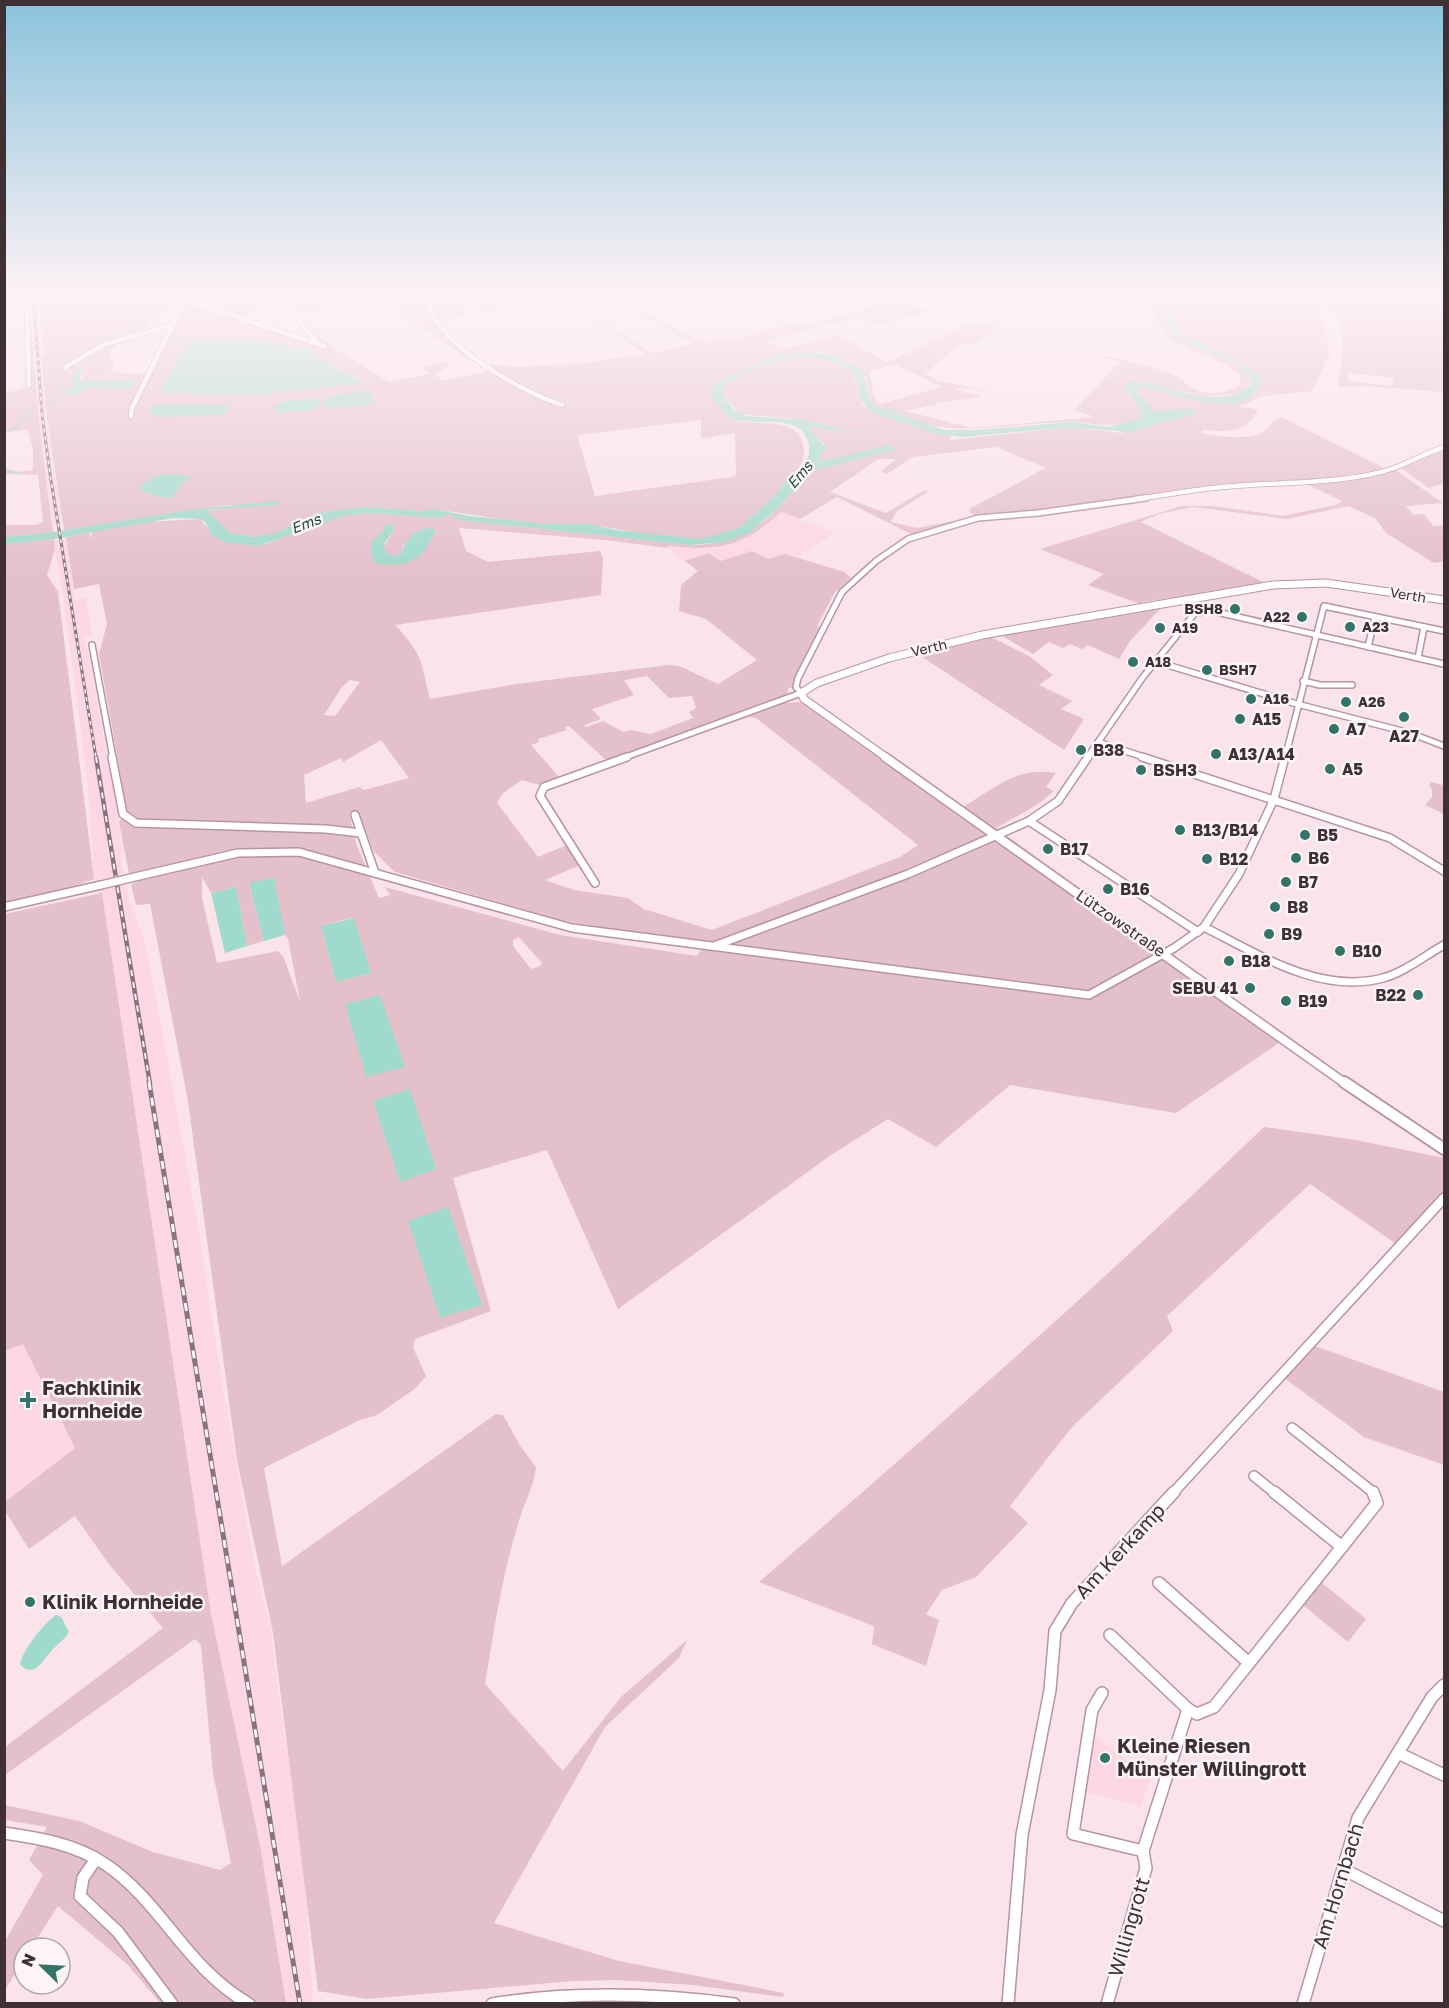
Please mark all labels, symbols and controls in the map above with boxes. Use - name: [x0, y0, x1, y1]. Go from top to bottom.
- water label: Ems: [783, 456, 817, 492]
- water label: Ems: [288, 509, 324, 537]
- street label: Verth: [1389, 583, 1427, 606]
- place label: BSH8: [1184, 600, 1223, 617]
- marker: BSH8: [1228, 602, 1242, 616]
- place label: A22: [1263, 608, 1290, 625]
- marker: A22: [1295, 610, 1309, 624]
- place label: A23: [1362, 618, 1389, 635]
- place label: A19: [1172, 619, 1198, 636]
- marker: A23: [1343, 620, 1357, 634]
- marker: A19: [1153, 621, 1167, 635]
- street label: Verth: [909, 635, 949, 660]
- place label: A18: [1145, 653, 1171, 670]
- marker: A18: [1126, 655, 1140, 669]
- place label: BSH7: [1219, 661, 1257, 678]
- marker: BSH7: [1200, 663, 1214, 677]
- place label: A16: [1263, 690, 1289, 707]
- marker: A16: [1244, 692, 1258, 706]
- place label: A26: [1358, 693, 1385, 710]
- marker: A26: [1339, 695, 1353, 709]
- place label: A15: [1252, 709, 1282, 729]
- marker: A27: [1397, 710, 1411, 724]
- marker: A15: [1233, 712, 1247, 726]
- place label: A7: [1346, 719, 1366, 739]
- marker: A7: [1327, 722, 1341, 736]
- place label: A27: [1389, 726, 1419, 746]
- place label: B38: [1093, 740, 1124, 760]
- marker: B38: [1074, 743, 1088, 757]
- place label: A13/A14: [1228, 744, 1295, 764]
- marker: A13/A14: [1209, 747, 1223, 761]
- place label: A5: [1342, 759, 1363, 779]
- place label: BSH3: [1153, 760, 1197, 780]
- marker: A5: [1323, 762, 1337, 776]
- marker: BSH3: [1134, 763, 1148, 777]
- place label: B13/B14: [1192, 820, 1258, 840]
- marker: B13/B14: [1173, 823, 1187, 837]
- place label: B5: [1317, 825, 1338, 845]
- marker: B5: [1298, 828, 1312, 842]
- place label: B17: [1060, 839, 1089, 859]
- marker: B17: [1041, 842, 1055, 856]
- place label: B6: [1308, 848, 1329, 868]
- place label: B12: [1219, 849, 1249, 869]
- marker: B6: [1289, 851, 1303, 865]
- marker: B12: [1200, 852, 1214, 866]
- place label: B7: [1298, 872, 1318, 892]
- marker: B7: [1279, 875, 1293, 889]
- place label: B16: [1120, 879, 1150, 899]
- marker: B16: [1101, 882, 1115, 896]
- street label: Lützowstraße: [1073, 885, 1169, 961]
- place label: B8: [1287, 897, 1309, 917]
- marker: B8: [1268, 900, 1282, 914]
- place label: B9: [1281, 924, 1302, 944]
- marker: B9: [1262, 927, 1276, 941]
- place label: B10: [1352, 941, 1382, 961]
- marker: B10: [1333, 944, 1347, 958]
- place label: B18: [1241, 951, 1271, 971]
- marker: B18: [1222, 954, 1236, 968]
- place label: SEBU 41: [1172, 978, 1238, 998]
- marker: SEBU 41: [1243, 981, 1257, 995]
- place label: B22: [1375, 985, 1406, 1005]
- marker: B22: [1411, 988, 1425, 1002]
- place label: B19: [1298, 991, 1328, 1011]
- marker: B19: [1279, 994, 1293, 1008]
- place label: Fachklinik Hornheide: [42, 1375, 143, 1422]
- marker: Fachklinik Hornheide: [19, 1391, 37, 1409]
- street label: Am Kerkamp: [1069, 1498, 1169, 1603]
- place label: Klinik Hornheide: [42, 1589, 204, 1613]
- marker: Klinik Hornheide: [23, 1595, 37, 1609]
- place label: Kleine Riesen Münster Willingrott: [1117, 1733, 1306, 1780]
- marker: Kleine Riesen Münster Willingrott: [1098, 1751, 1112, 1765]
- street label: Am Hornbach: [1307, 1820, 1368, 1951]
- street label: Willingrott: [1102, 1874, 1154, 1979]
- north arrow: [12, 1936, 72, 1996]
- text: N: [17, 1950, 40, 1970]

